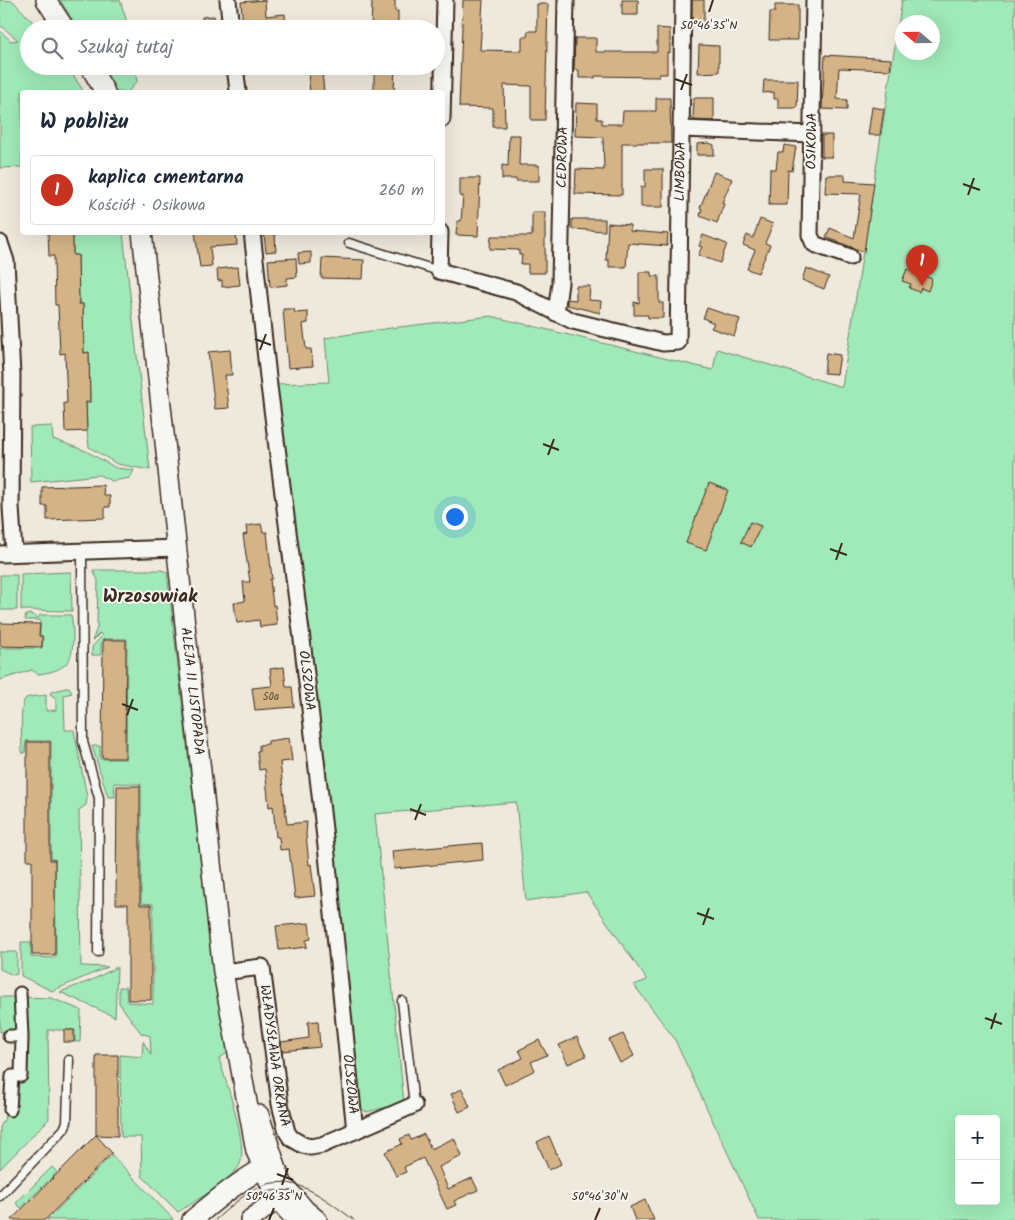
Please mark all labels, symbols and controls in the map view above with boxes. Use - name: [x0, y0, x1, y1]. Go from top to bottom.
- north arrow: [895, 15, 940, 60]
- text: 50°46'35"N: [681, 16, 737, 35]
- search box: [20, 20, 445, 75]
- text: Szukaj tutaj: [78, 33, 173, 63]
- icon: search: [38, 34, 66, 62]
- text: W pobliżu: [40, 106, 128, 139]
- street label: OSIKOWA: [801, 112, 823, 170]
- street label: CEDROWA: [551, 126, 574, 188]
- street label: LIMBOWA: [669, 141, 692, 202]
- text: kaplica cmentarna: [88, 163, 244, 193]
- text: 1: [55, 178, 59, 203]
- text: 260 m: [379, 178, 424, 203]
- text: Kościół · Osikowa: [88, 193, 206, 218]
- pin: 1: [906, 245, 938, 286]
- your location: [442, 504, 468, 530]
- district label: Wrzosowiak: [103, 582, 198, 612]
- street label: ALEJA 11 LISTOPADA: [174, 626, 210, 756]
- street label: OLSZOWA: [292, 649, 321, 712]
- house number: 50a: [263, 688, 279, 706]
- street label: WŁADYSŁAWA ORKANA: [253, 983, 296, 1129]
- street label: OLSZOWA: [336, 1053, 364, 1115]
- map controls: [955, 1115, 1000, 1205]
- button: +: [955, 1115, 1000, 1160]
- button: −: [955, 1160, 1000, 1205]
- text: 50°46'35"N: [246, 1187, 302, 1206]
- text: 50°46'30"N: [572, 1187, 628, 1206]

